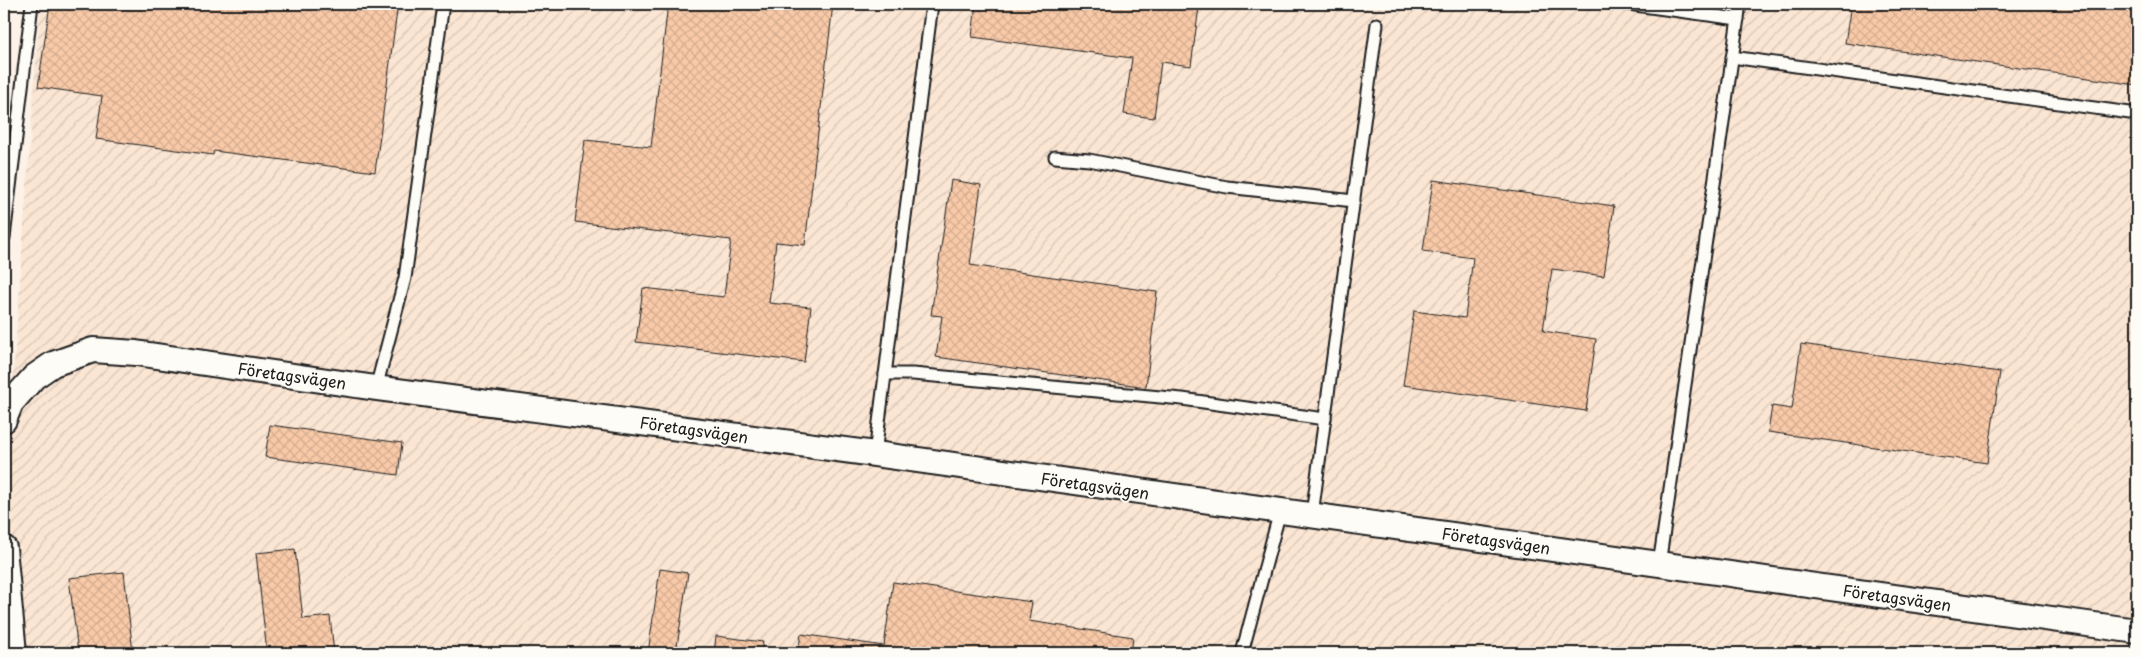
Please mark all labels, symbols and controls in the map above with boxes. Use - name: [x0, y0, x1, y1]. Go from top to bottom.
- street label: Företagsvägen: [236, 356, 348, 395]
- street label: Företagsvägen: [638, 410, 750, 449]
- street label: Företagsvägen: [1039, 466, 1151, 505]
- street label: Företagsvägen: [1440, 521, 1552, 560]
- street label: Företagsvägen: [1841, 578, 1953, 617]

